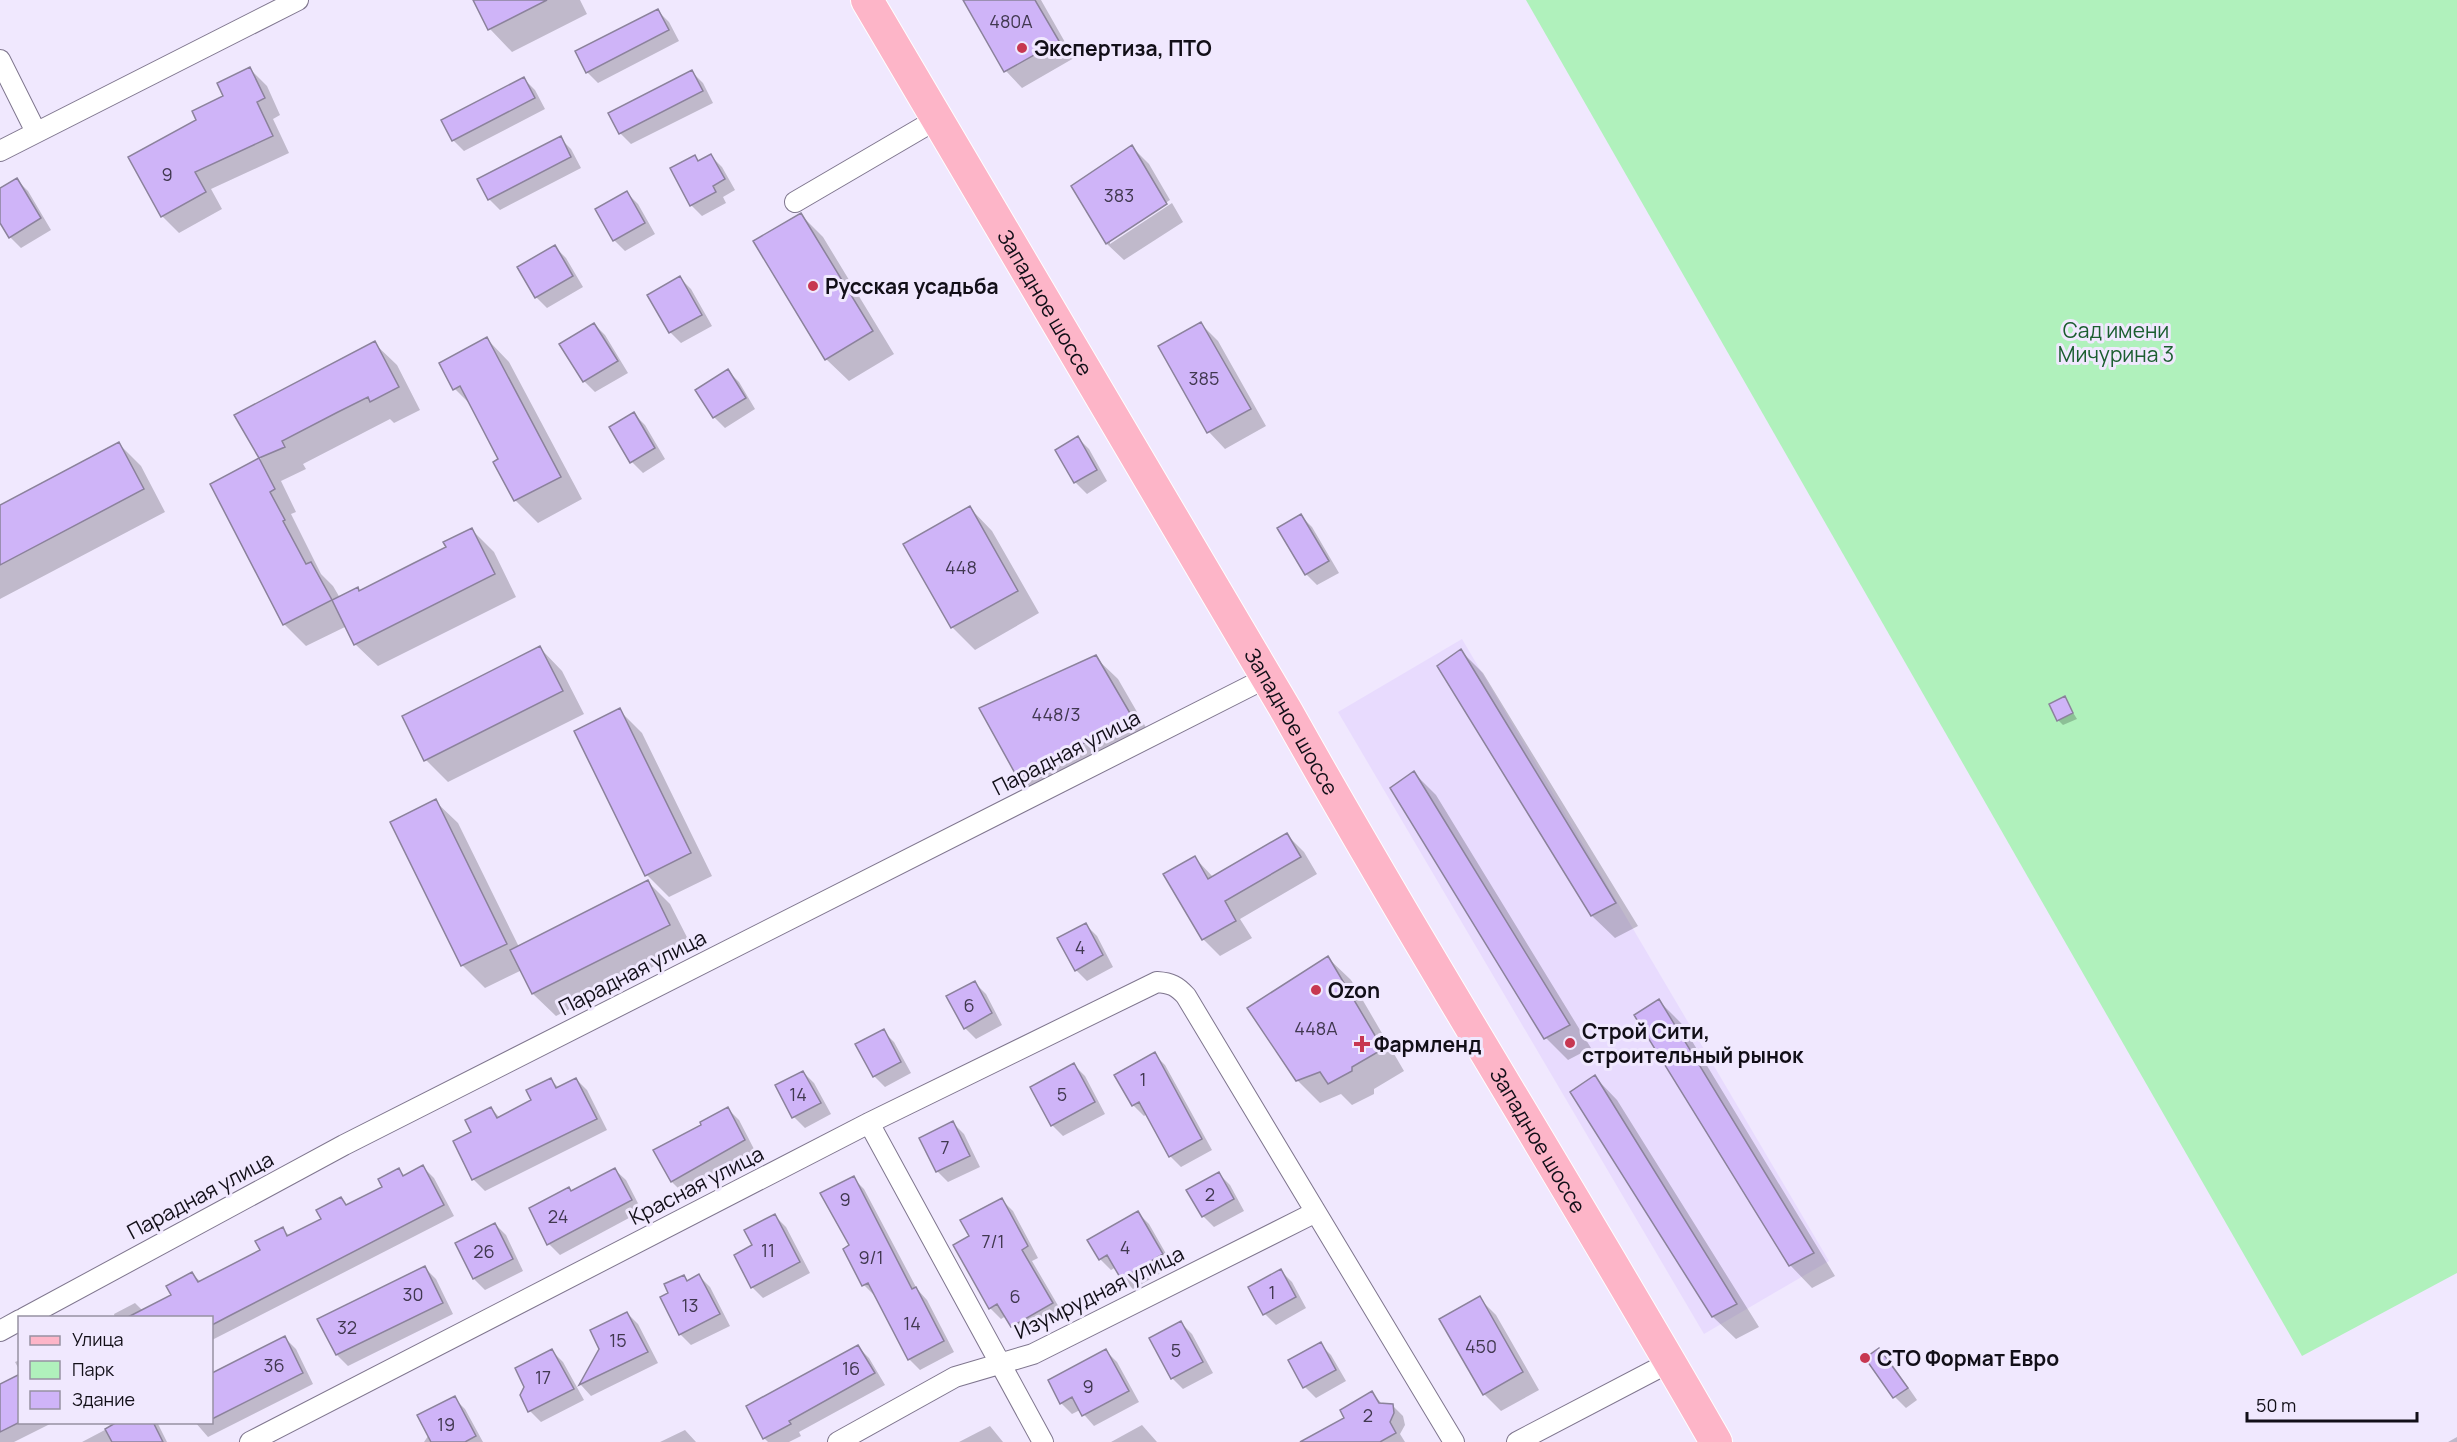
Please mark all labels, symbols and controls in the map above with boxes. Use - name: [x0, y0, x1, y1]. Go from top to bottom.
- house number: 480А: [989, 9, 1033, 33]
- place label: Экспертиза, ПТО: [1034, 34, 1212, 62]
- marker: Экспертиза, ПТО: [1015, 41, 1029, 55]
- house number: 9: [161, 162, 173, 186]
- house number: 383: [1104, 183, 1134, 207]
- street label: Западное шоссе: [991, 224, 1099, 381]
- place label: Русская усадьба: [825, 272, 999, 300]
- marker: Русская усадьба: [806, 279, 820, 293]
- park label: Сад имени Мичурина 3: [2058, 316, 2174, 368]
- house number: 385: [1189, 366, 1219, 390]
- house number: 448: [945, 555, 977, 579]
- street label: Западное шоссе: [1238, 643, 1345, 800]
- house number: 448/3: [1032, 702, 1080, 726]
- street label: Парадная улица: [987, 703, 1145, 801]
- street label: Парадная улица: [553, 923, 711, 1021]
- house number: 4: [1075, 935, 1085, 959]
- place label: Ozon: [1328, 976, 1380, 1004]
- marker: Ozon: [1309, 983, 1323, 997]
- house number: 6: [963, 993, 975, 1017]
- house number: 448А: [1294, 1016, 1338, 1040]
- place label: Строй Сити, строительный рынок: [1582, 1017, 1804, 1069]
- place label: Фармленд: [1374, 1030, 1481, 1058]
- marker: Строй Сити, строительный рынок: [1563, 1036, 1577, 1050]
- marker: Фармленд: [1355, 1037, 1369, 1051]
- street label: Западное шоссе: [1484, 1062, 1593, 1218]
- house number: 1: [1139, 1067, 1147, 1091]
- house number: 14: [789, 1082, 807, 1106]
- house number: 5: [1057, 1082, 1067, 1106]
- house number: 7: [940, 1135, 950, 1159]
- street label: Красная улица: [624, 1139, 768, 1231]
- street label: Парадная улица: [122, 1145, 278, 1245]
- house number: 2: [1205, 1182, 1215, 1206]
- house number: 9: [839, 1187, 851, 1211]
- house number: 24: [548, 1204, 568, 1228]
- house number: 7/1: [981, 1229, 1005, 1253]
- house number: 4: [1120, 1235, 1130, 1259]
- house number: 11: [761, 1238, 775, 1262]
- house number: 26: [473, 1239, 495, 1263]
- street label: Изумрудная улица: [1010, 1239, 1188, 1345]
- house number: 9/1: [858, 1245, 884, 1269]
- house number: 1: [1268, 1280, 1276, 1304]
- house number: 30: [403, 1282, 423, 1306]
- house number: 6: [1009, 1284, 1021, 1308]
- house number: 13: [682, 1293, 698, 1317]
- house number: 14: [903, 1311, 921, 1335]
- house number: 32: [337, 1315, 357, 1339]
- legend: [18, 1316, 213, 1424]
- text: Улица: [72, 1327, 124, 1351]
- house number: 15: [609, 1328, 627, 1352]
- house number: 450: [1465, 1334, 1497, 1358]
- house number: 5: [1171, 1338, 1181, 1362]
- place label: СТО Формат Евро: [1877, 1344, 2059, 1372]
- marker: СТО Формат Евро: [1858, 1351, 1872, 1365]
- house number: 36: [263, 1353, 285, 1377]
- house number: 16: [842, 1356, 860, 1380]
- text: Парк: [72, 1357, 115, 1381]
- house number: 17: [535, 1365, 551, 1389]
- house number: 9: [1082, 1374, 1094, 1398]
- scale bar: [2247, 1385, 2416, 1423]
- text: Здание: [72, 1387, 135, 1411]
- text: 50 m: [2256, 1393, 2296, 1417]
- house number: 2: [1363, 1403, 1373, 1427]
- house number: 19: [437, 1412, 455, 1436]

